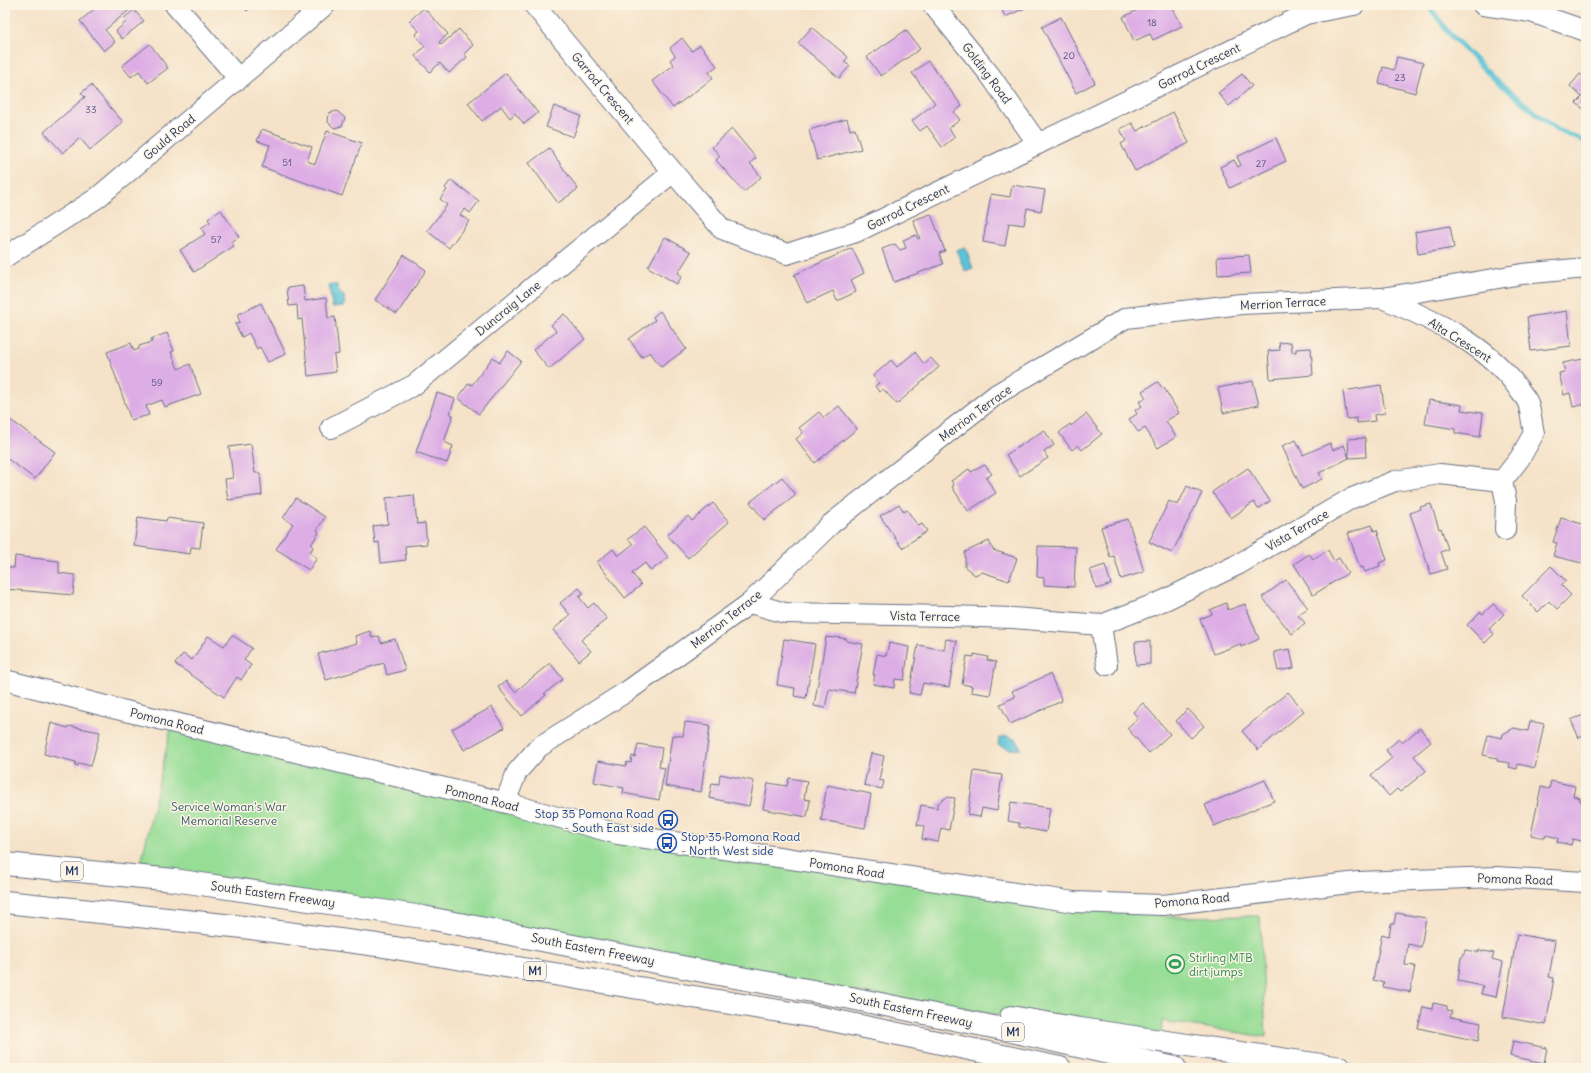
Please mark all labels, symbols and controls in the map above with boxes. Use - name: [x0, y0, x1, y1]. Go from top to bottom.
- house number: 18: [1147, 16, 1157, 29]
- street label: Golding Road: [959, 40, 1015, 106]
- street label: Garrod Crescent: [1156, 40, 1242, 92]
- street label: Garrod Crescent: [569, 49, 637, 127]
- house number: 20: [1063, 49, 1075, 62]
- house number: 23: [1394, 71, 1406, 84]
- house number: 33: [85, 103, 97, 116]
- street label: Gould Road: [140, 111, 198, 163]
- house number: 51: [282, 156, 292, 169]
- house number: 27: [1256, 157, 1266, 170]
- street label: Garrod Crescent: [865, 181, 951, 233]
- house number: 57: [211, 233, 221, 246]
- street label: Duncraig Lane: [473, 277, 543, 339]
- street label: Merrion Terrace: [1240, 293, 1326, 313]
- street label: Alta Crescent: [1426, 315, 1494, 365]
- house number: 59: [151, 376, 163, 389]
- street label: Merrion Terrace: [936, 382, 1014, 444]
- street label: Vista Terrace: [1263, 506, 1331, 554]
- street label: Merrion Terrace: [688, 587, 764, 651]
- street label: Vista Terrace: [890, 608, 960, 624]
- street label: Pomona Road: [128, 705, 206, 737]
- street label: Pomona Road: [443, 782, 521, 814]
- park label: Service Woman's War Memorial Reserve: [171, 799, 287, 828]
- place label: Stop 35 Pomona Road - South East side: [535, 806, 654, 835]
- bus stop icon: Stop 35 Pomona Road - South East side: [657, 809, 679, 831]
- place label: Stop 35 Pomona Road - North West side: [681, 829, 800, 858]
- bus stop icon: Stop 35 Pomona Road - North West side: [656, 832, 678, 854]
- street label: Pomona Road: [808, 855, 886, 881]
- road number: M1: [61, 862, 83, 880]
- street label: Pomona Road: [1477, 870, 1553, 888]
- street label: South Eastern Freeway: [210, 878, 336, 910]
- street label: Pomona Road: [1154, 889, 1230, 911]
- street label: South Eastern Freeway: [530, 930, 656, 968]
- place label: Stirling MTB dirt jumps: [1189, 950, 1253, 979]
- sports icon: Stirling MTB dirt jumps: [1164, 953, 1186, 975]
- road number: M1: [524, 962, 546, 980]
- street label: South Eastern Freeway: [848, 990, 974, 1030]
- road number: M1: [1002, 1023, 1024, 1041]

